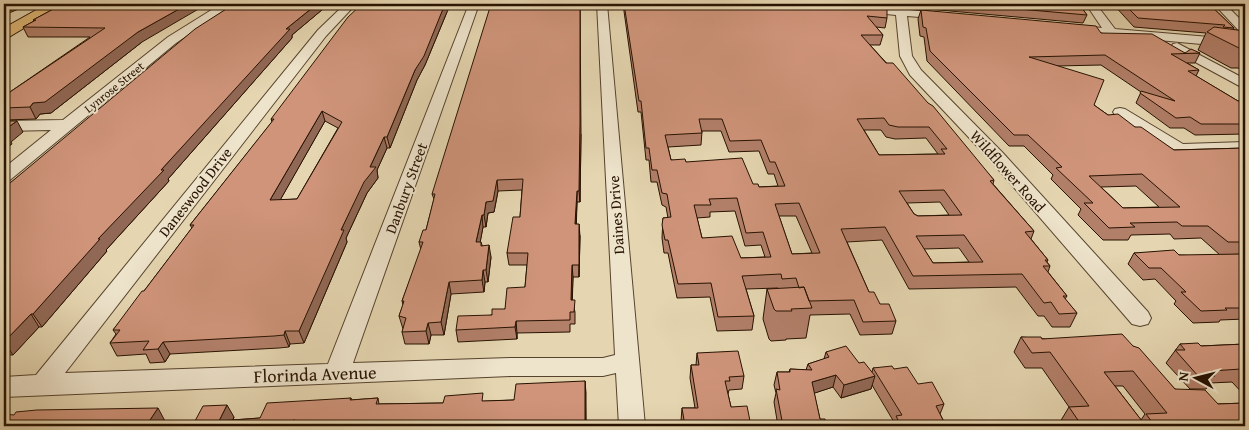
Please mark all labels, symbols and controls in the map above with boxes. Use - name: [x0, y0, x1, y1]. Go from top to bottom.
- street label: Lynrose Street: [80, 57, 148, 117]
- street label: Wildflower Road: [965, 125, 1051, 217]
- street label: Danbury Street: [380, 139, 432, 236]
- street label: Daneswood Drive: [153, 143, 237, 241]
- street label: Daines Drive: [603, 175, 629, 255]
- north arrow: [1172, 352, 1222, 402]
- street label: Florinda Avenue: [253, 358, 377, 390]
- text: N: [1173, 370, 1194, 382]

